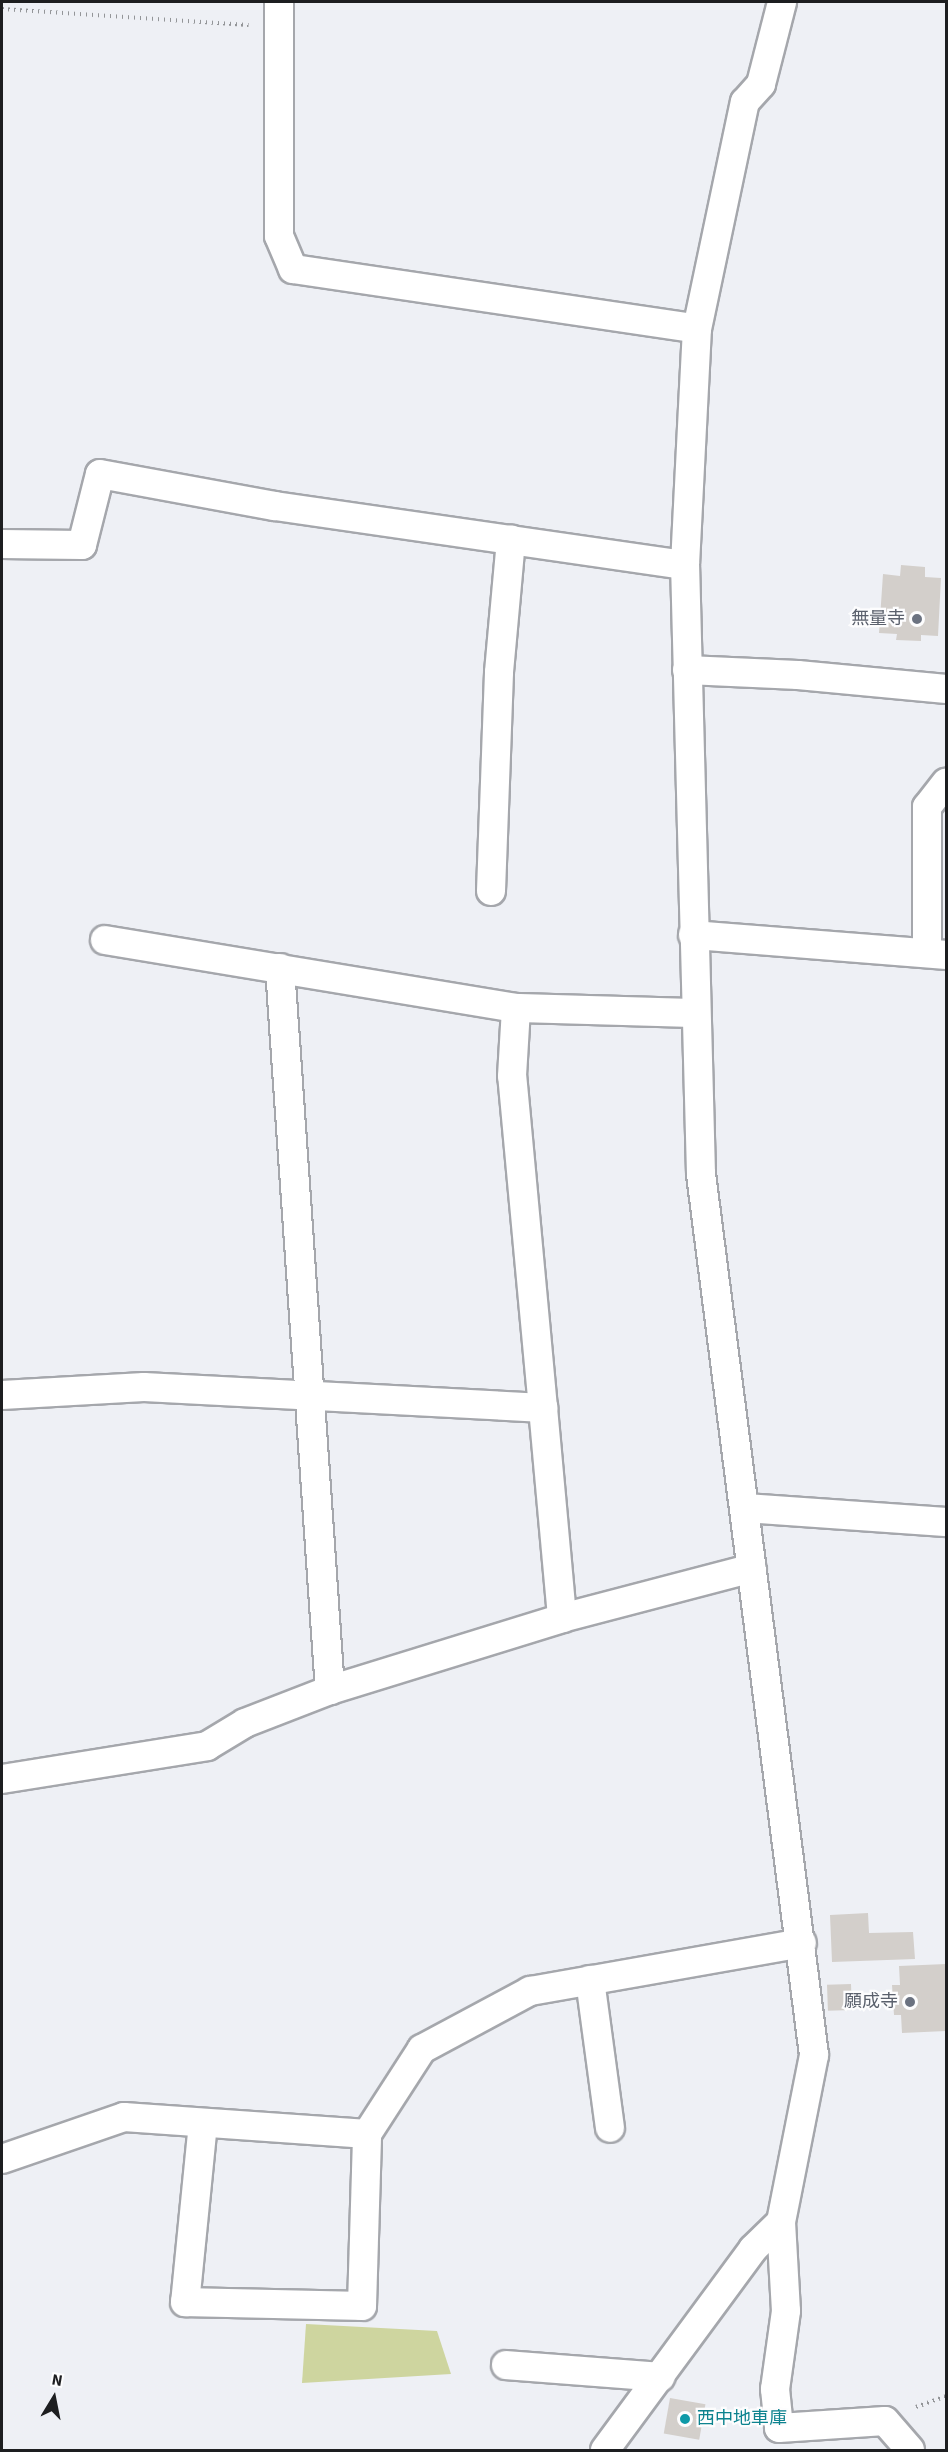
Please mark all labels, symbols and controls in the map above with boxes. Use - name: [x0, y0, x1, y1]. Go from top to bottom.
- place label: 無量寺: [851, 608, 905, 630]
- marker: 無量寺: [910, 612, 924, 626]
- place label: 願成寺: [844, 1991, 898, 2013]
- marker: 願成寺: [903, 1995, 917, 2009]
- north arrow: [24, 2368, 84, 2428]
- text: N: [50, 2369, 64, 2392]
- place label: 西中地車庫: [697, 2408, 787, 2430]
- marker: 西中地車庫: [678, 2412, 692, 2426]

